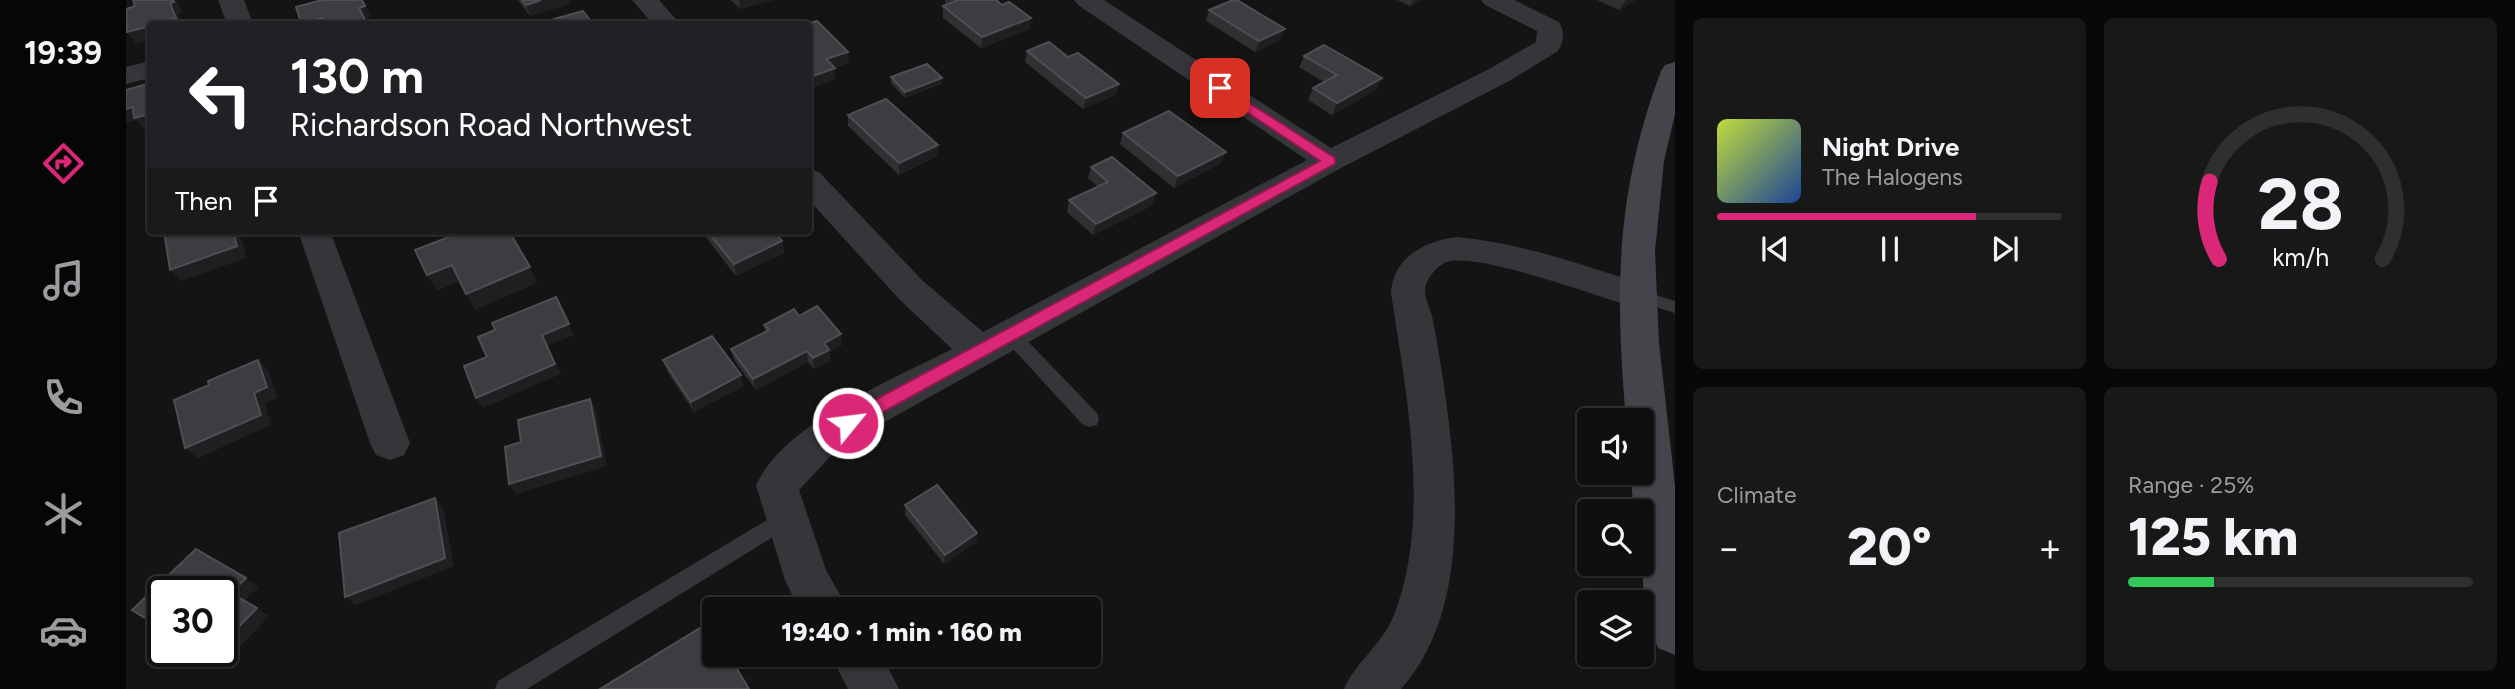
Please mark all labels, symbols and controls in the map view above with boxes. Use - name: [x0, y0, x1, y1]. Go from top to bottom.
- text: 19:39: [24, 34, 102, 72]
- text: 130 m: [290, 46, 424, 105]
- icon: left: [175, 49, 266, 140]
- pin: [1190, 58, 1250, 118]
- icon: arrive: [1201, 69, 1239, 107]
- text: Richardson Road Northwest: [290, 106, 692, 144]
- text: Night Drive: [1822, 131, 1959, 163]
- icon: directions: [39, 139, 88, 188]
- text: 28: [2257, 161, 2344, 248]
- text: The Halogens: [1822, 163, 1963, 191]
- icon: arrive: [247, 182, 285, 220]
- text: Then: [175, 185, 233, 217]
- icon: previous: [1756, 230, 1794, 268]
- icon: pause: [1871, 230, 1909, 268]
- icon: next: [1986, 230, 2024, 268]
- text: km/h: [2272, 242, 2329, 272]
- icon: music: [39, 256, 88, 305]
- icon: phone: [39, 373, 88, 422]
- position arrow: [811, 386, 885, 460]
- map controls: [1577, 408, 1654, 667]
- button: sound: [1577, 408, 1654, 485]
- text: Range · 25%: [2128, 471, 2254, 499]
- text: Climate: [1717, 481, 1796, 509]
- icon: climate: [39, 489, 88, 538]
- button: search: [1577, 499, 1654, 576]
- text: 125 km: [2128, 506, 2298, 568]
- text: 20°: [1847, 516, 1932, 578]
- text: −: [1717, 525, 1741, 571]
- text: +: [2038, 525, 2062, 571]
- speed limit sign: 30: [147, 576, 238, 667]
- button: layers: [1577, 590, 1654, 667]
- icon: car: [39, 606, 88, 655]
- text: 19:40 · 1 min · 160 m: [781, 616, 1022, 648]

